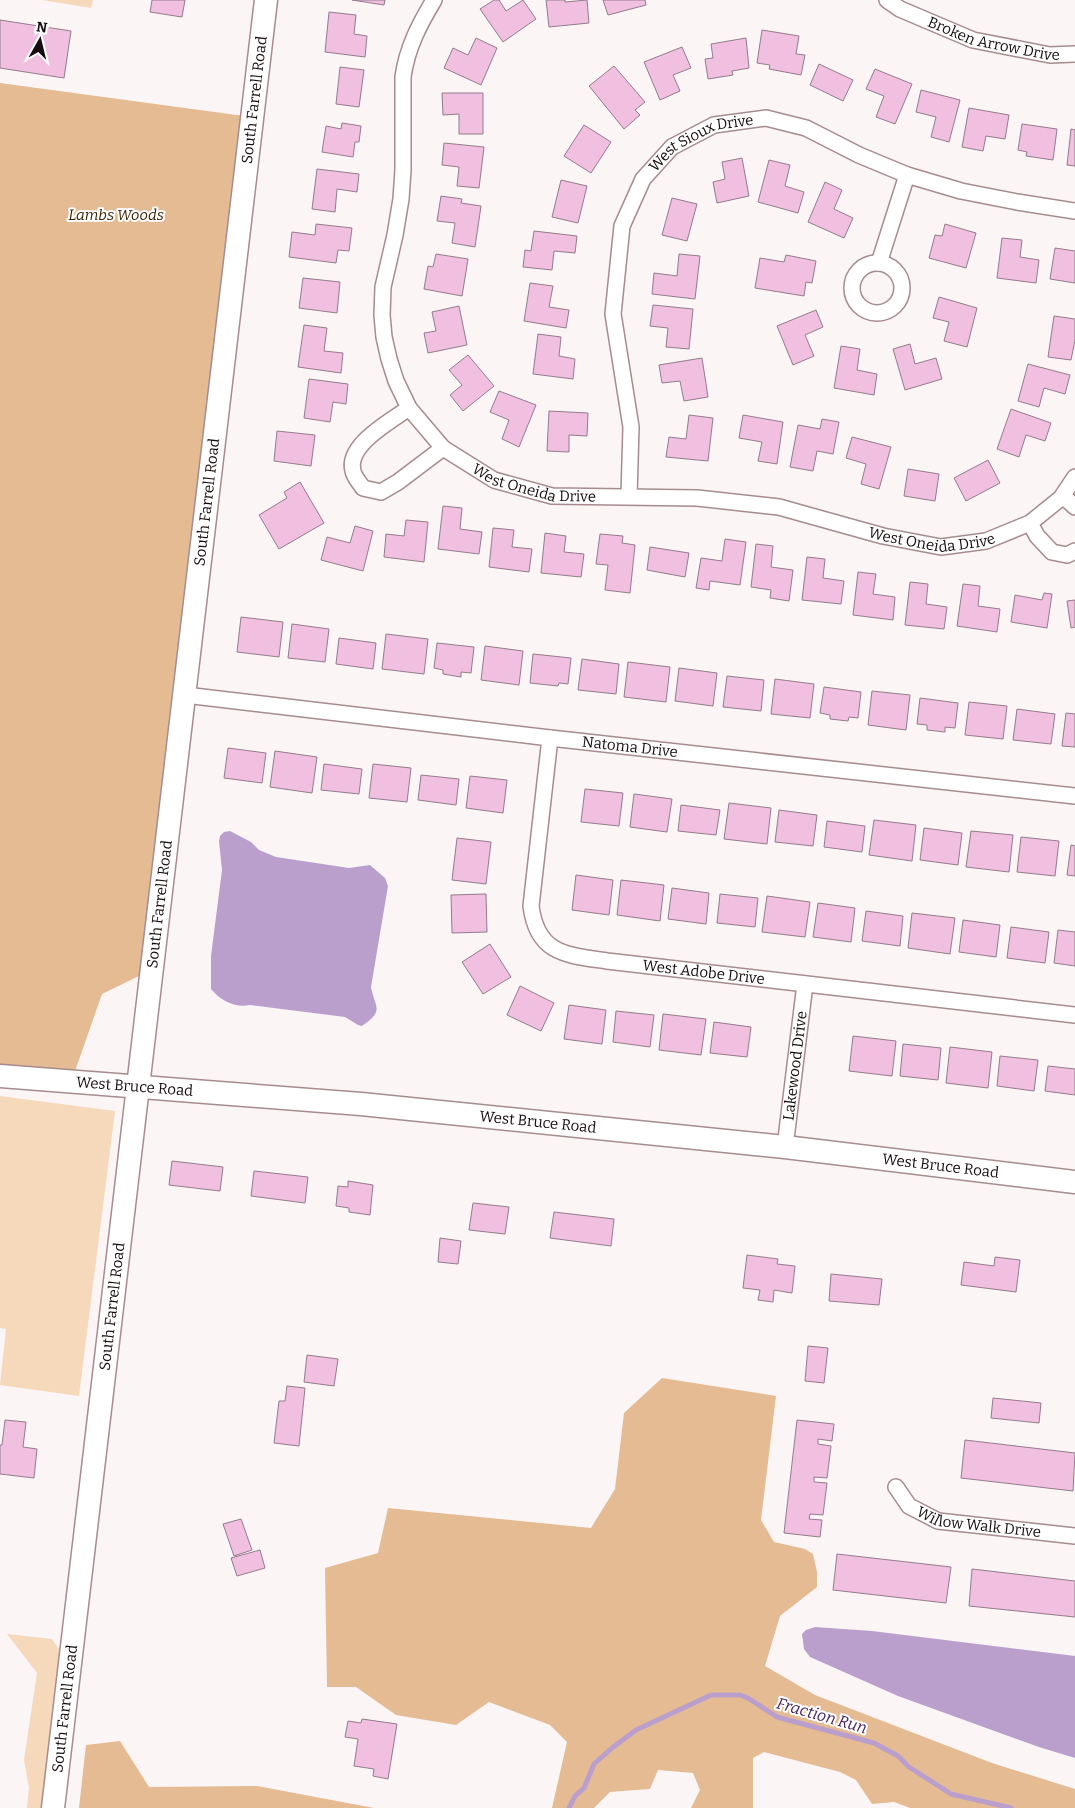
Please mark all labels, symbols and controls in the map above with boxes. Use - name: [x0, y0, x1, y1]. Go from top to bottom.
- street label: Broken Arrow Drive: [925, 13, 1060, 64]
- north arrow: [15, 15, 65, 65]
- text: N: [35, 18, 48, 37]
- street label: South Farrell Road: [238, 35, 271, 165]
- street label: West Sioux Drive: [645, 111, 755, 175]
- park label: Lambs Woods: [68, 206, 164, 224]
- street label: South Farrell Road: [190, 437, 223, 567]
- street label: West Oneida Drive: [469, 460, 596, 506]
- street label: West Oneida Drive: [866, 523, 998, 556]
- street label: Natoma Drive: [581, 733, 679, 761]
- street label: South Farrell Road: [143, 839, 176, 969]
- street label: West Adobe Drive: [642, 956, 766, 988]
- street label: Lakewood Drive: [779, 1010, 811, 1121]
- street label: West Bruce Road: [75, 1073, 194, 1100]
- street label: West Bruce Road: [479, 1107, 597, 1137]
- street label: West Bruce Road: [881, 1150, 1000, 1182]
- street label: South Farrell Road: [96, 1241, 129, 1371]
- street label: Willow Walk Drive: [914, 1502, 1042, 1541]
- street label: South Farrell Road: [48, 1644, 81, 1774]
- water label: Fraction Run: [774, 1694, 869, 1737]

